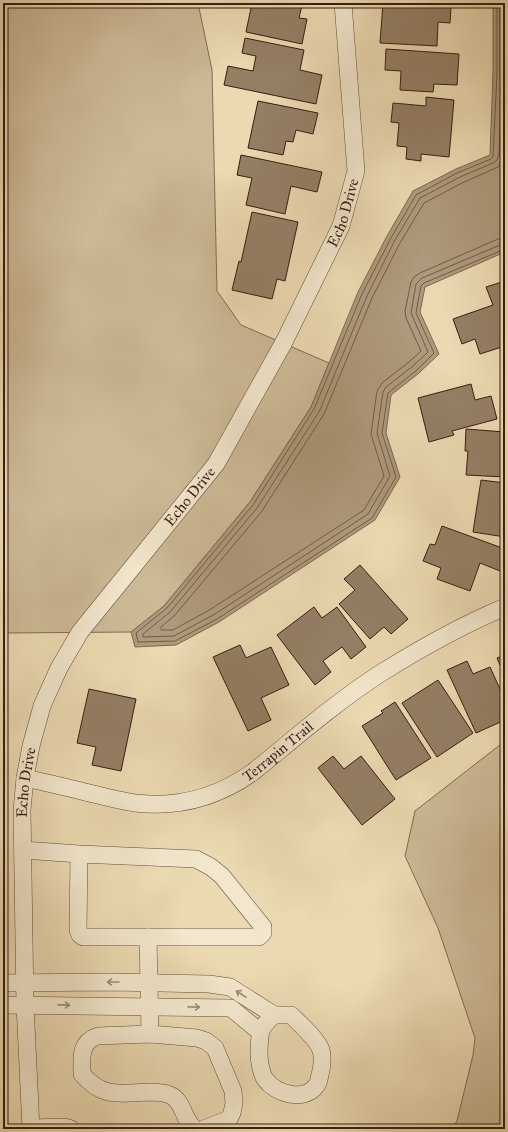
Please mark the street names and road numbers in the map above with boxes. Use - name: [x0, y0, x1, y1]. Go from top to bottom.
- street label: Echo Drive: [323, 177, 363, 250]
- street label: Echo Drive: [160, 463, 219, 530]
- street label: Terrapin Trail: [239, 717, 318, 786]
- street label: Echo Drive: [13, 746, 40, 818]

